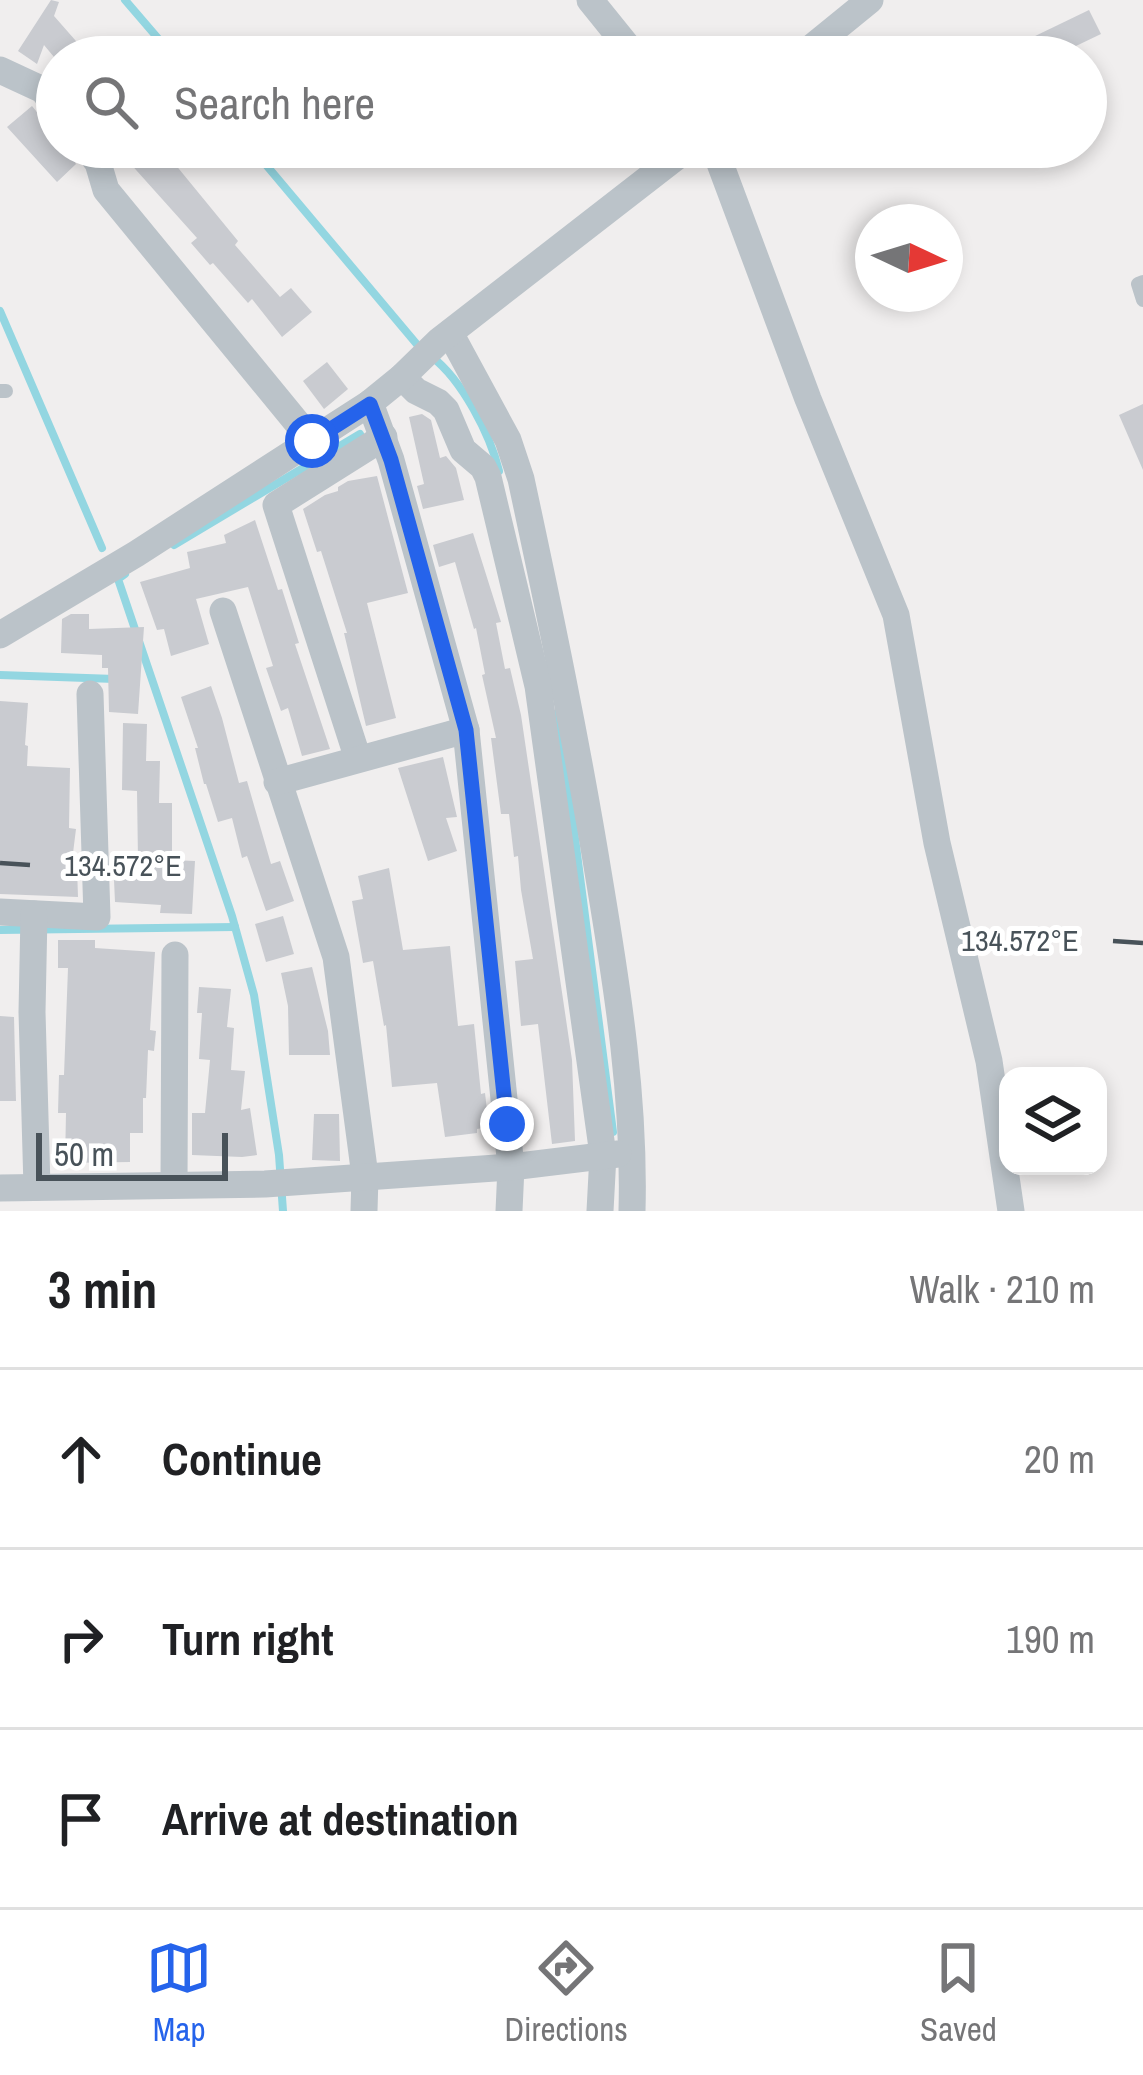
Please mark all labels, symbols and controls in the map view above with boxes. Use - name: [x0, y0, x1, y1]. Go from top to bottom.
- search box: [36, 36, 1107, 168]
- icon: search: [78, 69, 144, 135]
- text: Search here: [174, 72, 375, 133]
- north arrow: [855, 204, 963, 312]
- route start: [285, 414, 339, 468]
- text: 134.572°E: [64, 845, 182, 885]
- text: 134.572°E: [961, 920, 1079, 960]
- map controls: [999, 1067, 1107, 1175]
- button: layers: [999, 1067, 1107, 1175]
- route end: [480, 1097, 534, 1151]
- scale bar: [36, 1127, 228, 1180]
- text: 50 m: [54, 1132, 114, 1176]
- text: 3 min: [48, 1255, 157, 1324]
- text: Walk · 210 m: [910, 1263, 1095, 1315]
- icon: ahead: [48, 1426, 114, 1492]
- text: Continue: [162, 1428, 322, 1489]
- text: 20 m: [1024, 1433, 1095, 1485]
- icon: right: [48, 1606, 114, 1672]
- text: Turn right: [162, 1608, 334, 1669]
- text: 190 m: [1006, 1613, 1095, 1665]
- icon: arrive: [48, 1786, 114, 1852]
- text: Arrive at destination: [162, 1788, 519, 1849]
- tab: Map: [146, 1935, 212, 2051]
- tab: Directions: [504, 1935, 628, 2051]
- tab: Saved: [920, 1935, 997, 2051]

